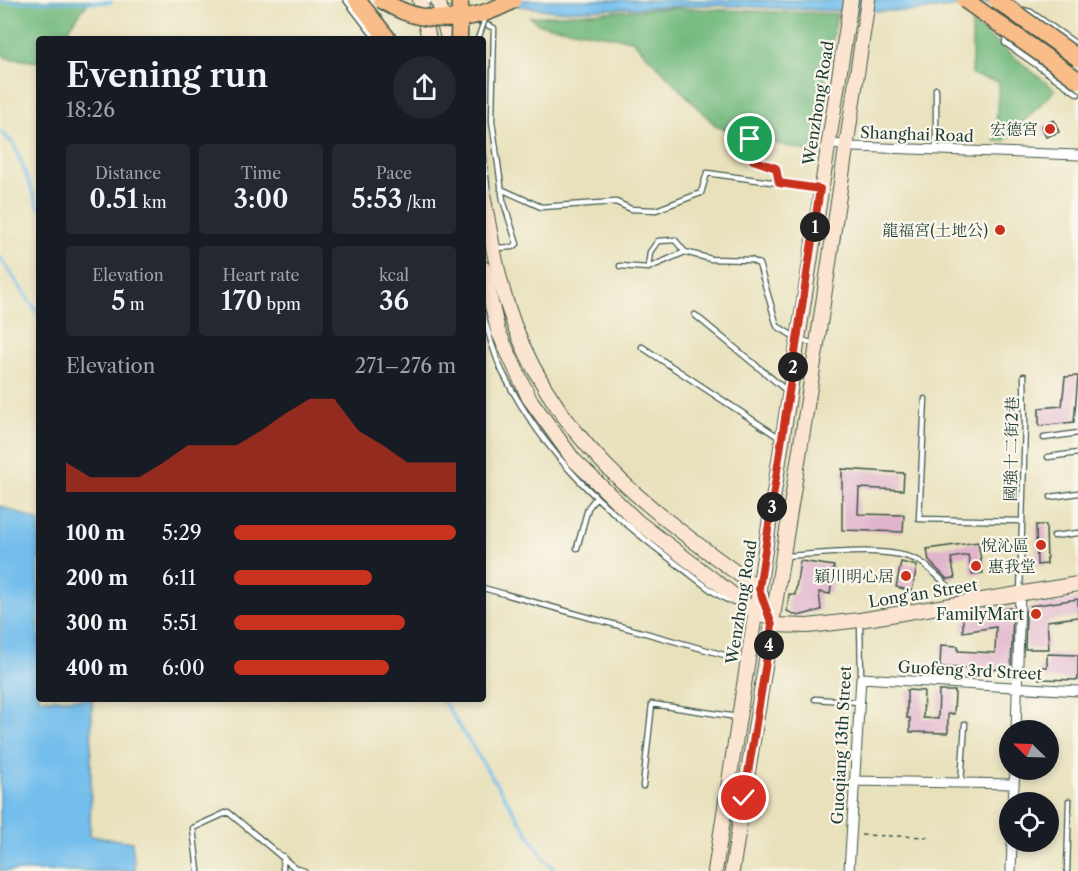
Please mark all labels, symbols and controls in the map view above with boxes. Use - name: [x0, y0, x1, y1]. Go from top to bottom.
- street label: Wenzhong Road: [798, 39, 838, 168]
- text: Evening run: [66, 55, 268, 96]
- button: share: [393, 56, 456, 119]
- text: 18:26: [66, 98, 115, 122]
- pin: [724, 113, 775, 164]
- place label: 宏德宮: [990, 119, 1038, 139]
- icon: arrive: [733, 122, 766, 155]
- street label: Shanghai Road: [860, 122, 974, 146]
- marker: 宏德宮: [1043, 122, 1057, 136]
- text: Distance: [95, 163, 161, 183]
- text: Time: [241, 163, 281, 183]
- text: Pace: [376, 163, 412, 183]
- text: 0.51: [89, 183, 138, 215]
- text: 3:00: [233, 183, 289, 215]
- text: 5:53: [352, 183, 402, 215]
- text: km: [138, 192, 167, 212]
- text: /km: [402, 192, 436, 212]
- pin: 1: [800, 212, 830, 242]
- text: 1: [811, 217, 819, 237]
- place label: 龍福宮(土地公): [882, 220, 988, 240]
- marker: 龍福宮(土地公): [993, 223, 1007, 237]
- text: Elevation: [92, 265, 164, 285]
- text: Heart rate: [222, 265, 300, 285]
- text: kcal: [379, 265, 409, 285]
- text: 5: [111, 285, 126, 317]
- text: 170: [221, 285, 262, 317]
- text: 36: [379, 285, 409, 317]
- text: m: [126, 294, 145, 314]
- text: bpm: [262, 294, 301, 314]
- pin: 2: [778, 352, 808, 382]
- text: Elevation: [66, 354, 155, 378]
- text: 271–276 m: [355, 354, 456, 378]
- text: 2: [788, 357, 798, 377]
- street label: 國強十二街2巷: [1000, 396, 1022, 502]
- pin: 3: [757, 492, 787, 522]
- text: 3: [767, 497, 777, 517]
- text: 100 m: [66, 521, 125, 545]
- text: 5:29: [162, 521, 202, 545]
- place label: 悅沁區: [981, 535, 1029, 555]
- street label: Wenzhong Road: [721, 538, 761, 667]
- marker: 悅沁區: [1034, 538, 1048, 552]
- place label: 惠我堂: [988, 556, 1036, 576]
- marker: 惠我堂: [969, 559, 983, 573]
- text: 200 m: [66, 566, 128, 590]
- text: 6:11: [162, 566, 196, 590]
- place label: 穎川明心居: [814, 566, 894, 586]
- marker: 穎川明心居: [899, 569, 913, 583]
- street label: Long'an Street: [867, 574, 979, 611]
- place label: FamilyMart: [936, 604, 1024, 624]
- marker: FamilyMart: [1029, 607, 1043, 621]
- text: 300 m: [66, 611, 128, 635]
- text: 5:51: [162, 611, 198, 635]
- pin: 4: [754, 630, 784, 660]
- text: 4: [764, 635, 774, 655]
- text: 400 m: [66, 656, 128, 680]
- text: 6:00: [162, 656, 205, 680]
- street label: Guofeng 3rd Street: [897, 656, 1043, 684]
- street label: Guoqiang 13th Street: [827, 665, 855, 825]
- north arrow: [999, 720, 1059, 780]
- map controls: [999, 720, 1059, 852]
- pin: [718, 772, 769, 823]
- icon: check: [727, 781, 760, 814]
- button: locate: [999, 792, 1059, 852]

